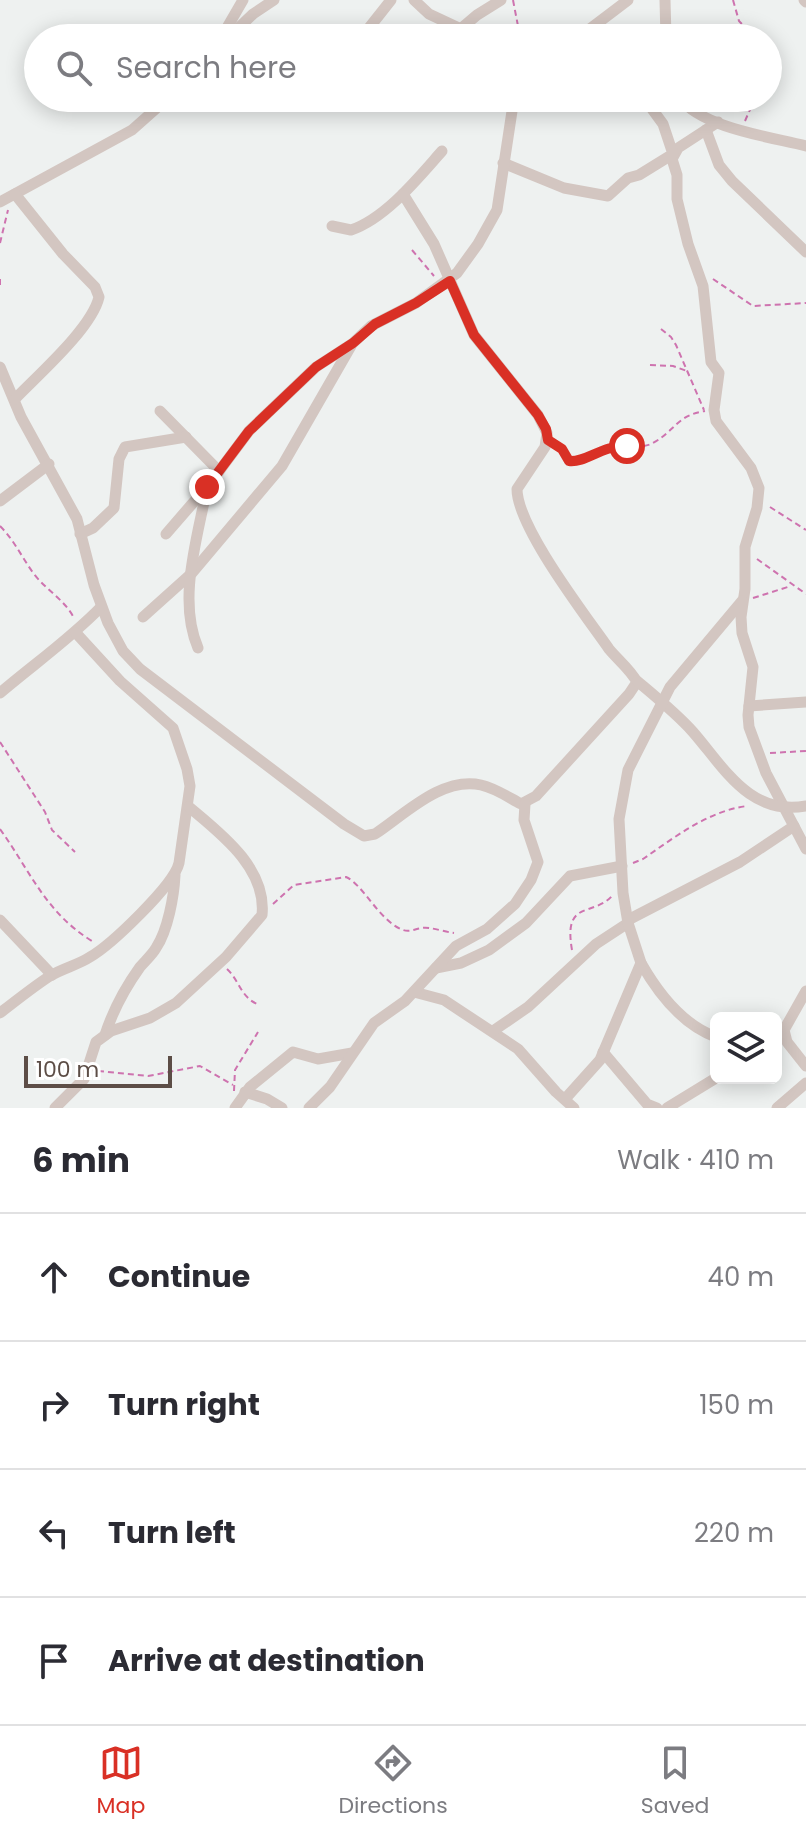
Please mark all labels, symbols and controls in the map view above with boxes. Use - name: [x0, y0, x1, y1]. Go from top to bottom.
- search box: [24, 24, 782, 112]
- icon: search: [52, 46, 96, 90]
- text: Search here: [116, 46, 297, 89]
- route start: [609, 428, 645, 464]
- route end: [189, 469, 225, 505]
- map controls: [710, 1012, 782, 1084]
- button: layers: [710, 1012, 782, 1084]
- scale bar: [24, 1052, 172, 1088]
- text: 100 m: [36, 1054, 99, 1085]
- text: 6 min: [32, 1136, 130, 1184]
- text: Walk · 410 m: [617, 1142, 774, 1178]
- icon: ahead: [32, 1255, 76, 1299]
- text: Continue: [108, 1255, 250, 1298]
- text: 40 m: [708, 1259, 774, 1295]
- icon: right: [32, 1383, 76, 1427]
- text: Turn right: [108, 1383, 260, 1426]
- text: 150 m: [699, 1387, 774, 1423]
- icon: left: [32, 1511, 76, 1555]
- text: Turn left: [108, 1511, 236, 1554]
- text: 220 m: [694, 1515, 774, 1551]
- icon: arrive: [32, 1639, 76, 1683]
- text: Arrive at destination: [108, 1639, 425, 1682]
- tab: Map: [97, 1741, 145, 1822]
- tab: Directions: [338, 1741, 448, 1822]
- tab: Saved: [641, 1741, 709, 1822]

